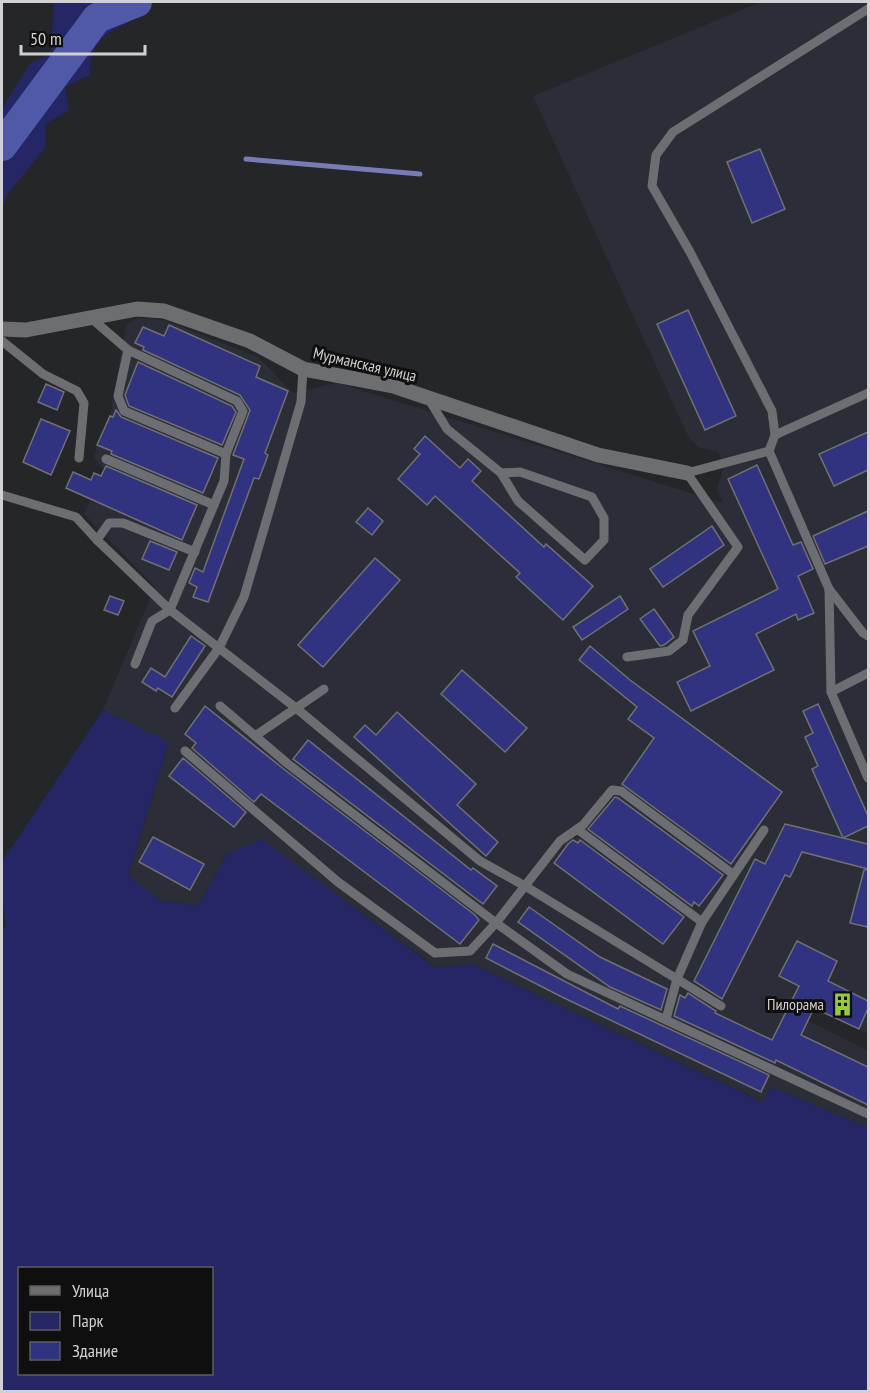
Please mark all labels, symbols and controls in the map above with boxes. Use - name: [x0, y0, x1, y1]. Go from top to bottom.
- scale bar: [21, 18, 146, 56]
- text: 50 m: [30, 27, 62, 50]
- street label: Мурманская улица: [311, 342, 419, 386]
- building icon: Пилорама: [829, 991, 855, 1017]
- place label: Пилорама: [767, 994, 824, 1014]
- legend: [18, 1267, 213, 1375]
- text: Улица: [72, 1279, 109, 1302]
- text: Парк: [72, 1309, 103, 1332]
- text: Здание: [72, 1339, 118, 1362]

